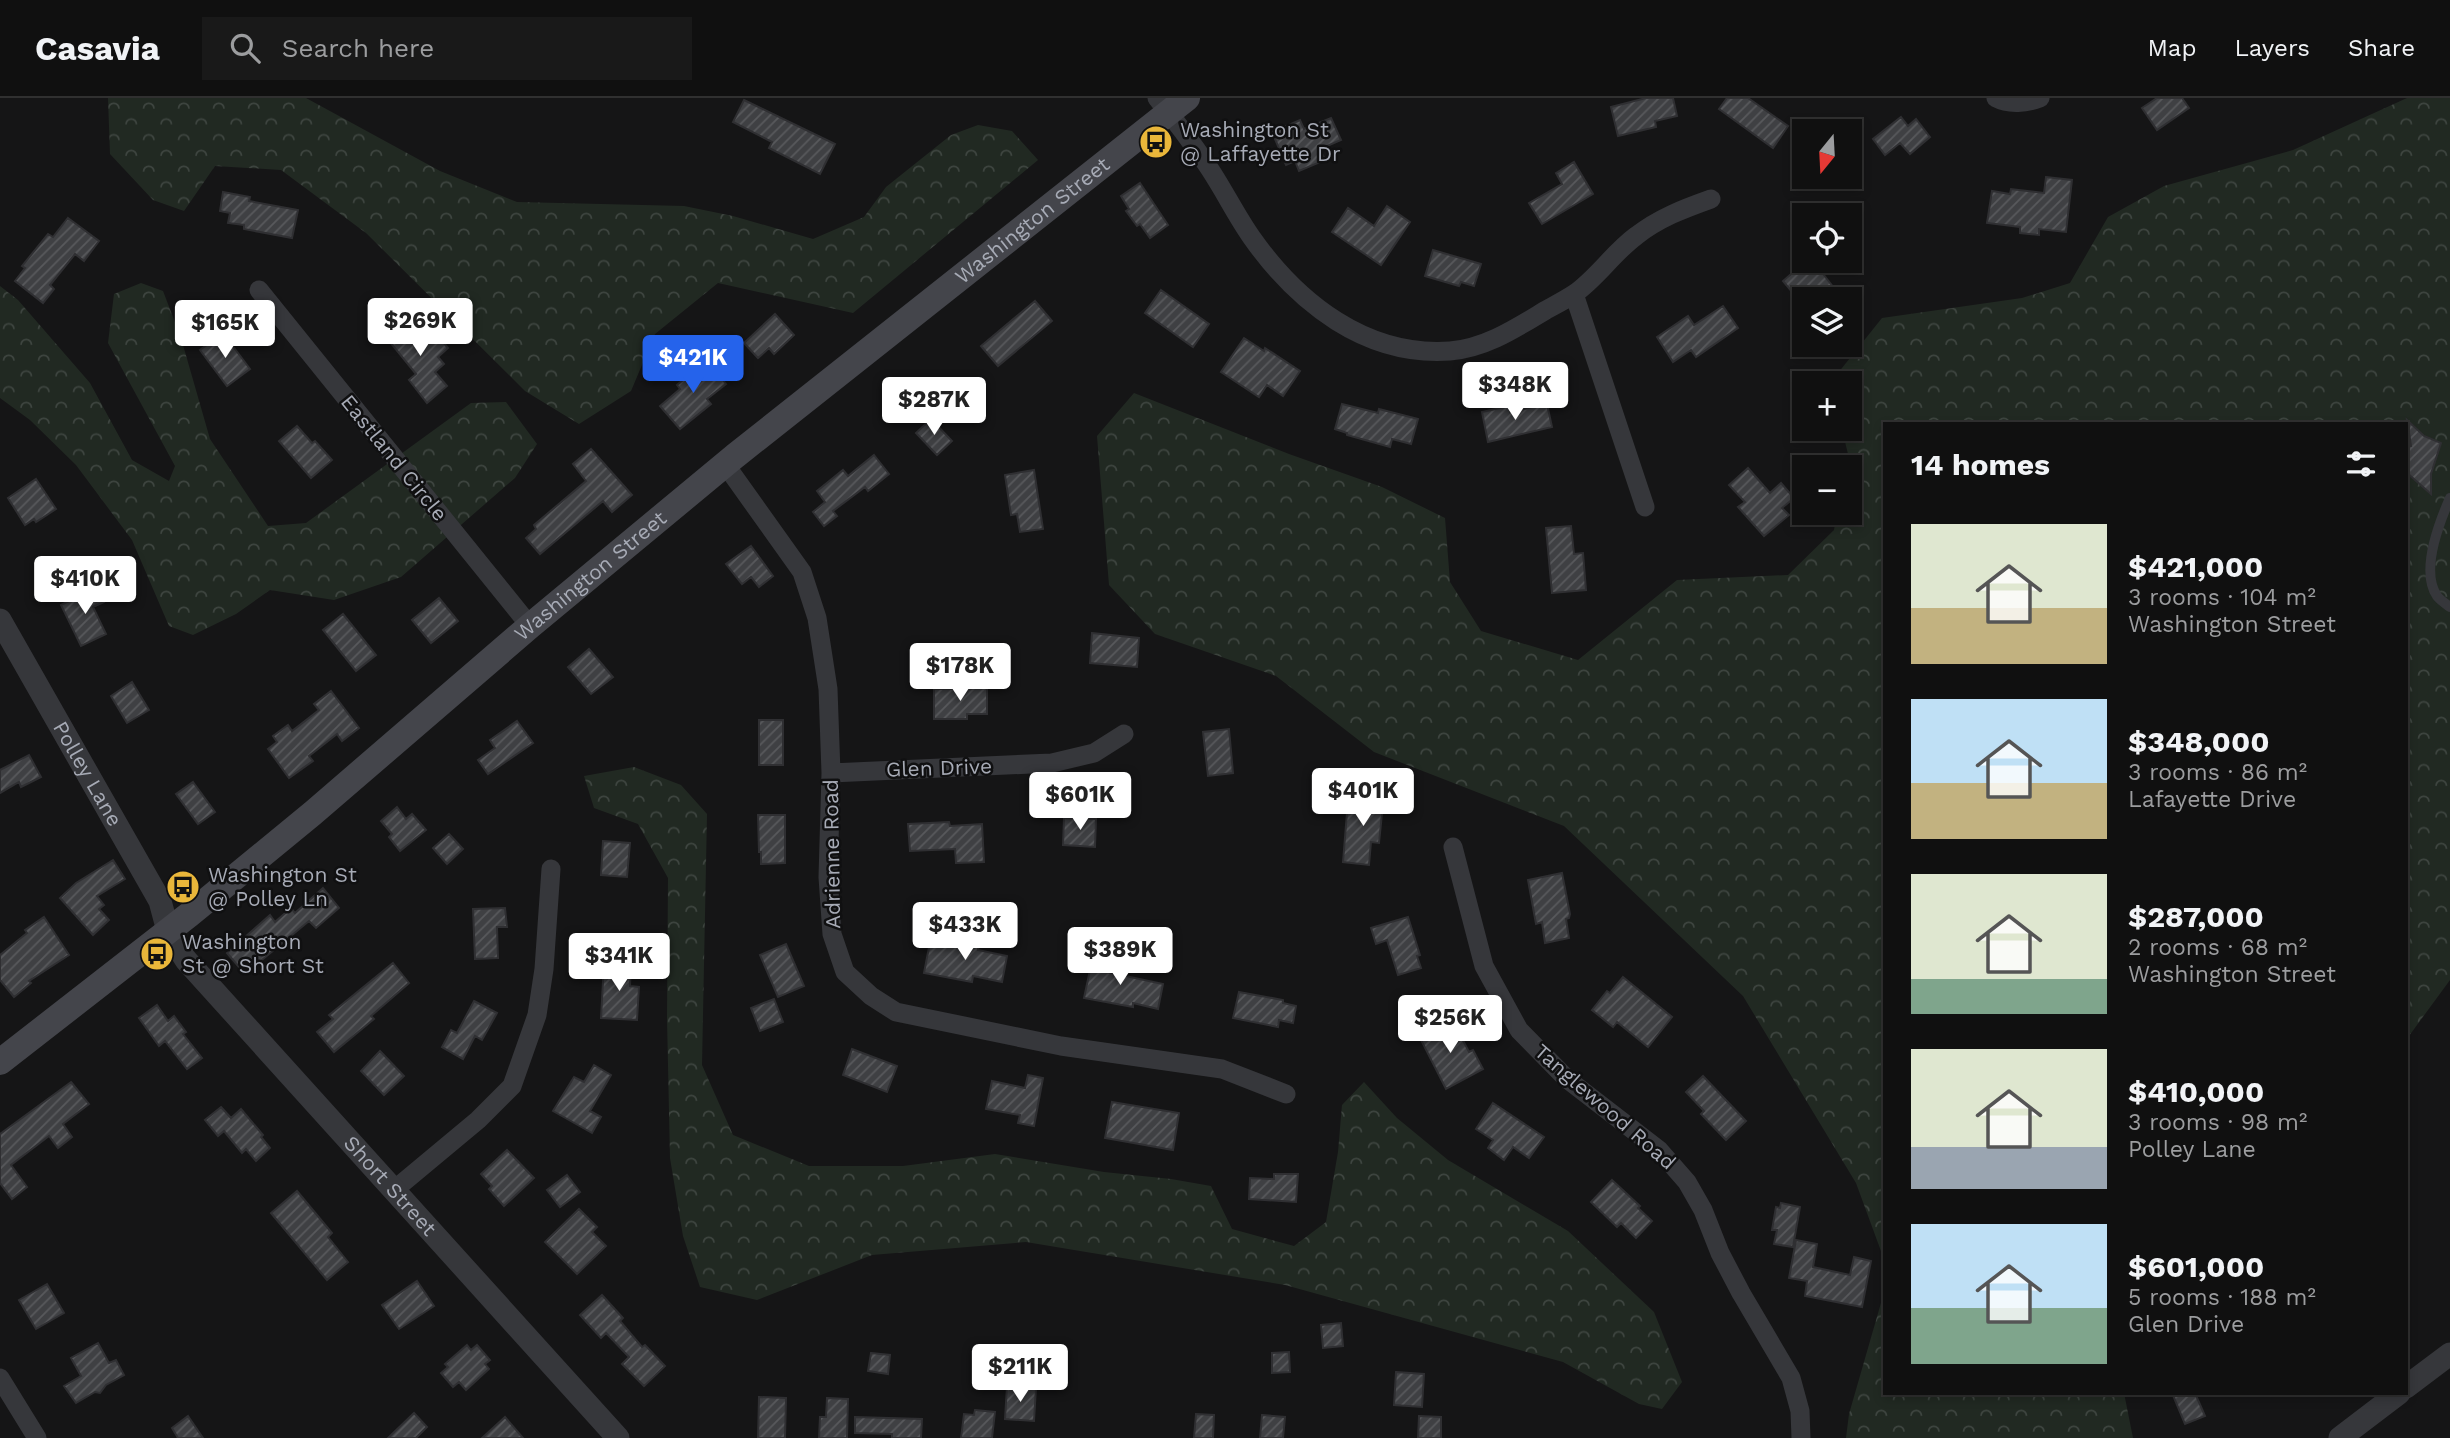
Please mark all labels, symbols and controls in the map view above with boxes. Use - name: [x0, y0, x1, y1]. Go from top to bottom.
- search box: [202, 17, 692, 80]
- text: Casavia: [35, 29, 160, 68]
- icon: search: [226, 29, 264, 67]
- text: Search here: [282, 33, 434, 63]
- text: Map: [2148, 34, 2196, 62]
- text: Layers: [2234, 34, 2310, 62]
- text: Share: [2348, 34, 2415, 62]
- place label: Washington St @ Laffayette Dr: [1180, 117, 1341, 166]
- north arrow: [1792, 119, 1862, 189]
- map controls: [1792, 119, 1862, 525]
- bus stop icon: Washington St @ Laffayette Dr: [1137, 123, 1175, 161]
- street label: Washington Street: [950, 151, 1114, 289]
- button: locate: [1792, 203, 1862, 273]
- button: layers: [1792, 287, 1862, 357]
- pin: $269K: [371, 299, 469, 358]
- pin: $165K: [176, 300, 274, 360]
- text: $269K: [384, 307, 456, 334]
- text: $165K: [191, 309, 259, 336]
- pin: $421K: [644, 336, 742, 395]
- text: $421K: [659, 344, 727, 371]
- pin: $348K: [1466, 362, 1564, 422]
- text: $348K: [1478, 371, 1552, 398]
- button: +: [1792, 371, 1862, 441]
- pin: $287K: [885, 378, 983, 437]
- text: $287K: [898, 386, 970, 413]
- street label: Eastland Circle: [336, 389, 453, 526]
- icon: filters: [2342, 445, 2380, 483]
- text: 14 homes: [1911, 447, 2050, 482]
- button: −: [1792, 455, 1862, 525]
- street label: Washington Street: [509, 505, 671, 646]
- text: $421,000: [2128, 549, 2263, 584]
- icon: home: [1967, 552, 2051, 636]
- pin: $410K: [36, 556, 134, 616]
- text: $410K: [50, 565, 120, 592]
- text: 3 rooms · 104 m²: [2128, 584, 2316, 611]
- text: Washington Street: [2128, 611, 2336, 638]
- pin: $178K: [911, 644, 1009, 703]
- text: $178K: [926, 652, 994, 679]
- street label: Polley Lane: [48, 717, 128, 830]
- text: $348,000: [2128, 724, 2270, 759]
- icon: home: [1967, 727, 2051, 811]
- street label: Glen Drive: [886, 753, 992, 782]
- text: 3 rooms · 86 m²: [2128, 759, 2307, 786]
- pin: $401K: [1314, 768, 1412, 828]
- pin: $601K: [1031, 772, 1129, 832]
- text: $401K: [1328, 777, 1398, 804]
- street label: Adrienne Road: [818, 779, 845, 929]
- text: $601K: [1045, 781, 1115, 808]
- text: Lafayette Drive: [2128, 786, 2296, 813]
- place label: Washington St @ Polley Ln: [208, 862, 357, 911]
- bus stop icon: Washington St @ Polley Ln: [164, 868, 202, 906]
- text: $287,000: [2128, 899, 2264, 934]
- pin: $433K: [916, 902, 1014, 962]
- icon: home: [1967, 902, 2051, 986]
- text: $433K: [929, 911, 1001, 938]
- pin: $389K: [1071, 928, 1169, 987]
- place label: Washington St @ Short St: [182, 929, 324, 978]
- pin: $341K: [570, 934, 668, 993]
- text: 2 rooms · 68 m²: [2128, 934, 2307, 961]
- bus stop icon: Washington St @ Short St: [138, 935, 176, 973]
- text: $389K: [1084, 936, 1156, 963]
- text: $341K: [585, 942, 653, 969]
- text: Washington Street: [2128, 961, 2336, 988]
- pin: $256K: [1401, 996, 1499, 1055]
- text: $256K: [1414, 1004, 1486, 1031]
- street label: Tanglewood Road: [1530, 1038, 1681, 1175]
- text: $410,000: [2128, 1074, 2264, 1109]
- icon: home: [1967, 1077, 2051, 1161]
- text: 3 rooms · 98 m²: [2128, 1109, 2307, 1136]
- street label: Short Street: [339, 1130, 442, 1241]
- text: Polley Lane: [2128, 1136, 2256, 1163]
- text: $601,000: [2128, 1249, 2264, 1284]
- icon: home: [1967, 1252, 2051, 1336]
- text: 5 rooms · 188 m²: [2128, 1284, 2316, 1311]
- text: Glen Drive: [2128, 1311, 2244, 1338]
- pin: $211K: [971, 1344, 1069, 1404]
- text: $211K: [988, 1353, 1052, 1380]

